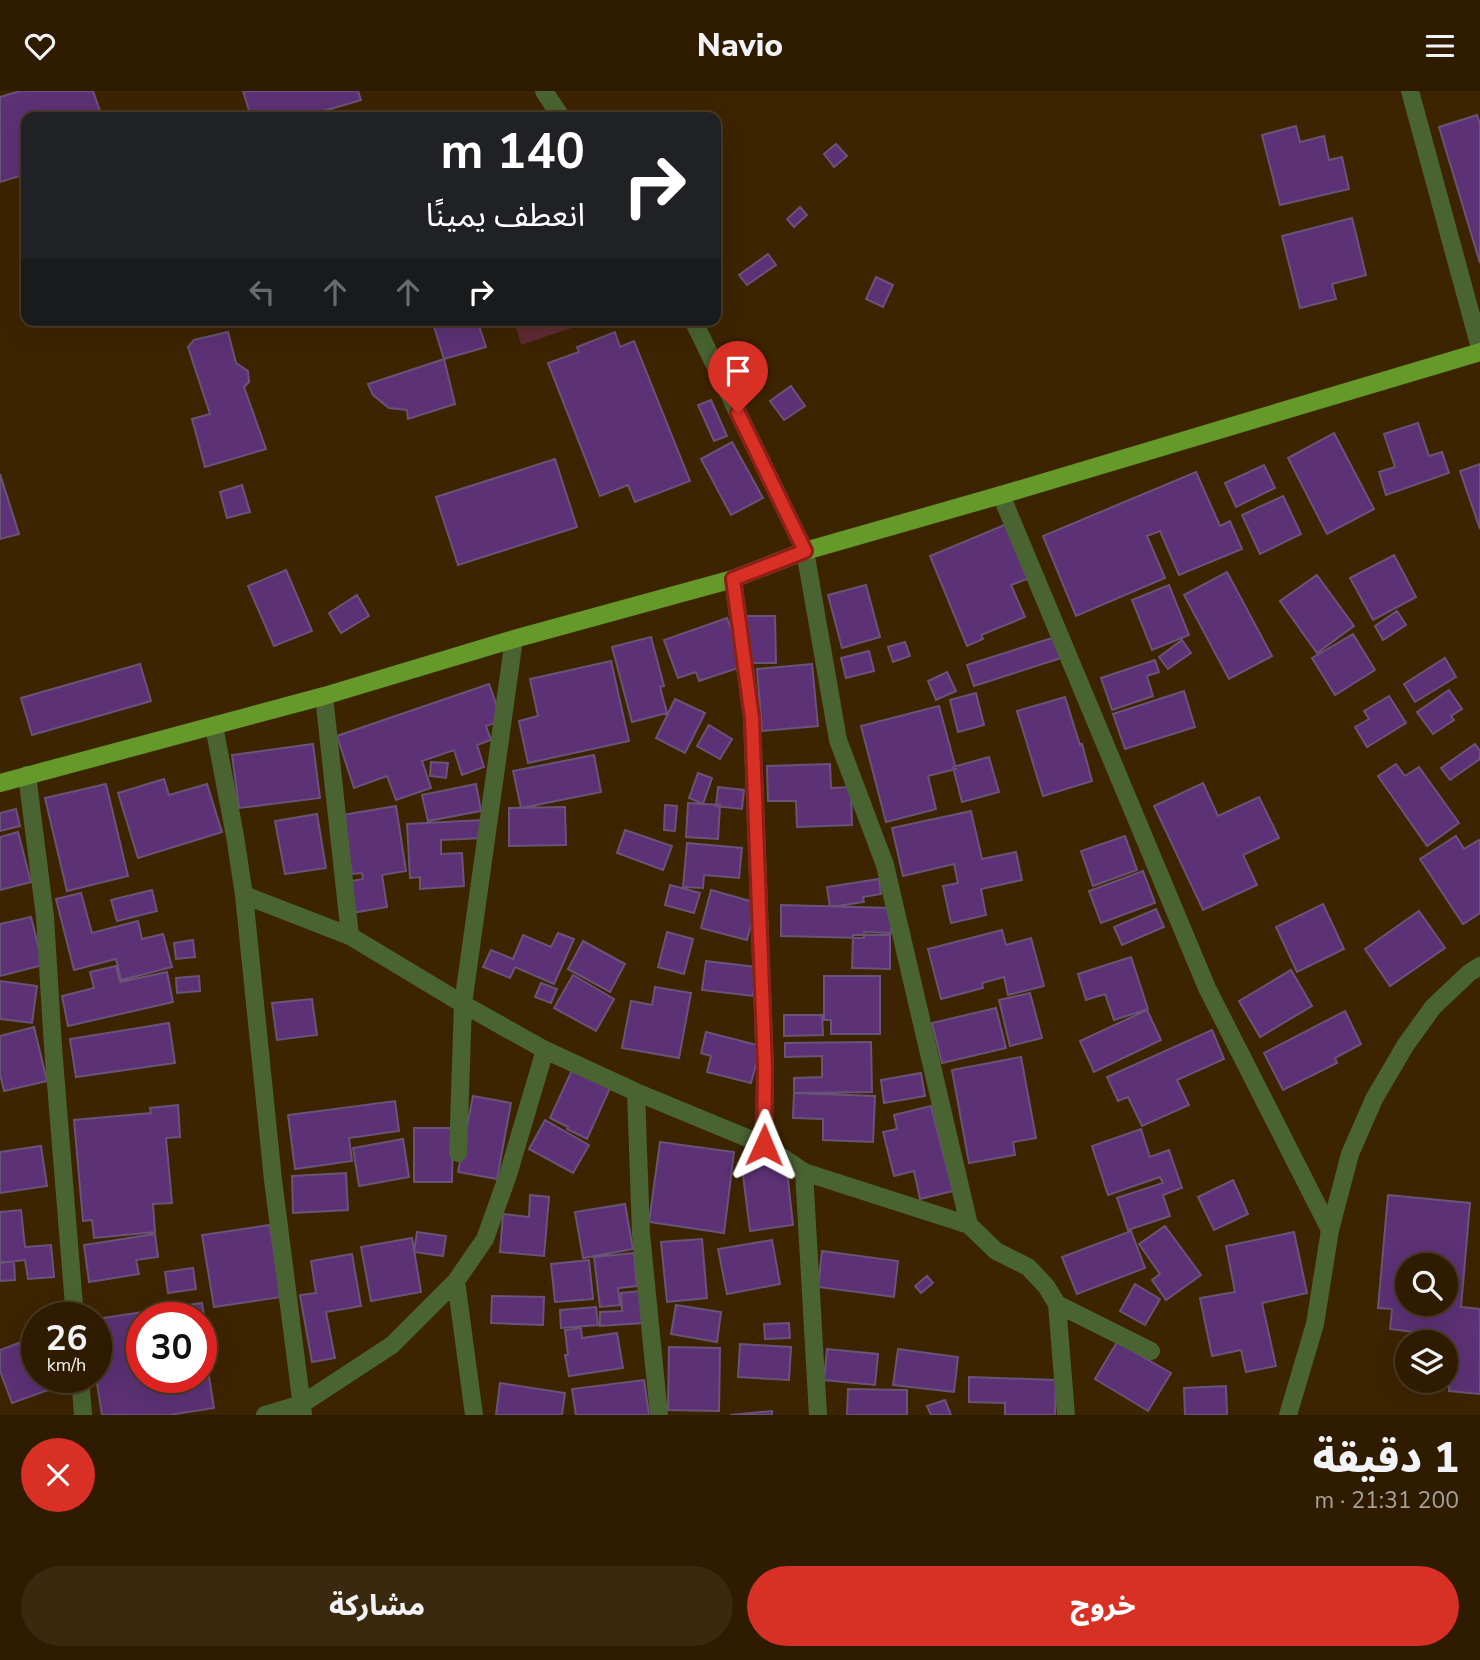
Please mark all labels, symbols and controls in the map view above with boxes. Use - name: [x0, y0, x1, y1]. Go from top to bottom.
- text: Navio: [697, 24, 783, 67]
- icon: heart: [21, 27, 59, 65]
- icon: menu: [1421, 27, 1459, 65]
- text: 140 m: [441, 118, 585, 185]
- icon: right: [609, 140, 700, 231]
- text: انعطف يمينًا: [426, 194, 585, 237]
- icon: left: [243, 273, 281, 311]
- icon: ahead: [316, 273, 354, 311]
- icon: ahead: [389, 273, 427, 311]
- icon: right: [462, 273, 500, 311]
- pin: [708, 341, 768, 413]
- icon: arrive: [719, 352, 757, 390]
- position arrow: [727, 1108, 801, 1182]
- map controls: [1395, 1253, 1458, 1393]
- button: search: [1395, 1253, 1458, 1316]
- speed limit sign: 30: [126, 1302, 217, 1393]
- text: 26: [45, 1315, 88, 1362]
- button: layers: [1395, 1330, 1458, 1393]
- text: km/h: [47, 1353, 86, 1377]
- text: 1 دقيقة: [1312, 1430, 1459, 1487]
- button: close: [21, 1438, 95, 1512]
- text: 200 m · 21:31: [1314, 1485, 1459, 1516]
- button: مشاركة: [21, 1566, 733, 1646]
- button: خروج: [747, 1566, 1459, 1646]

